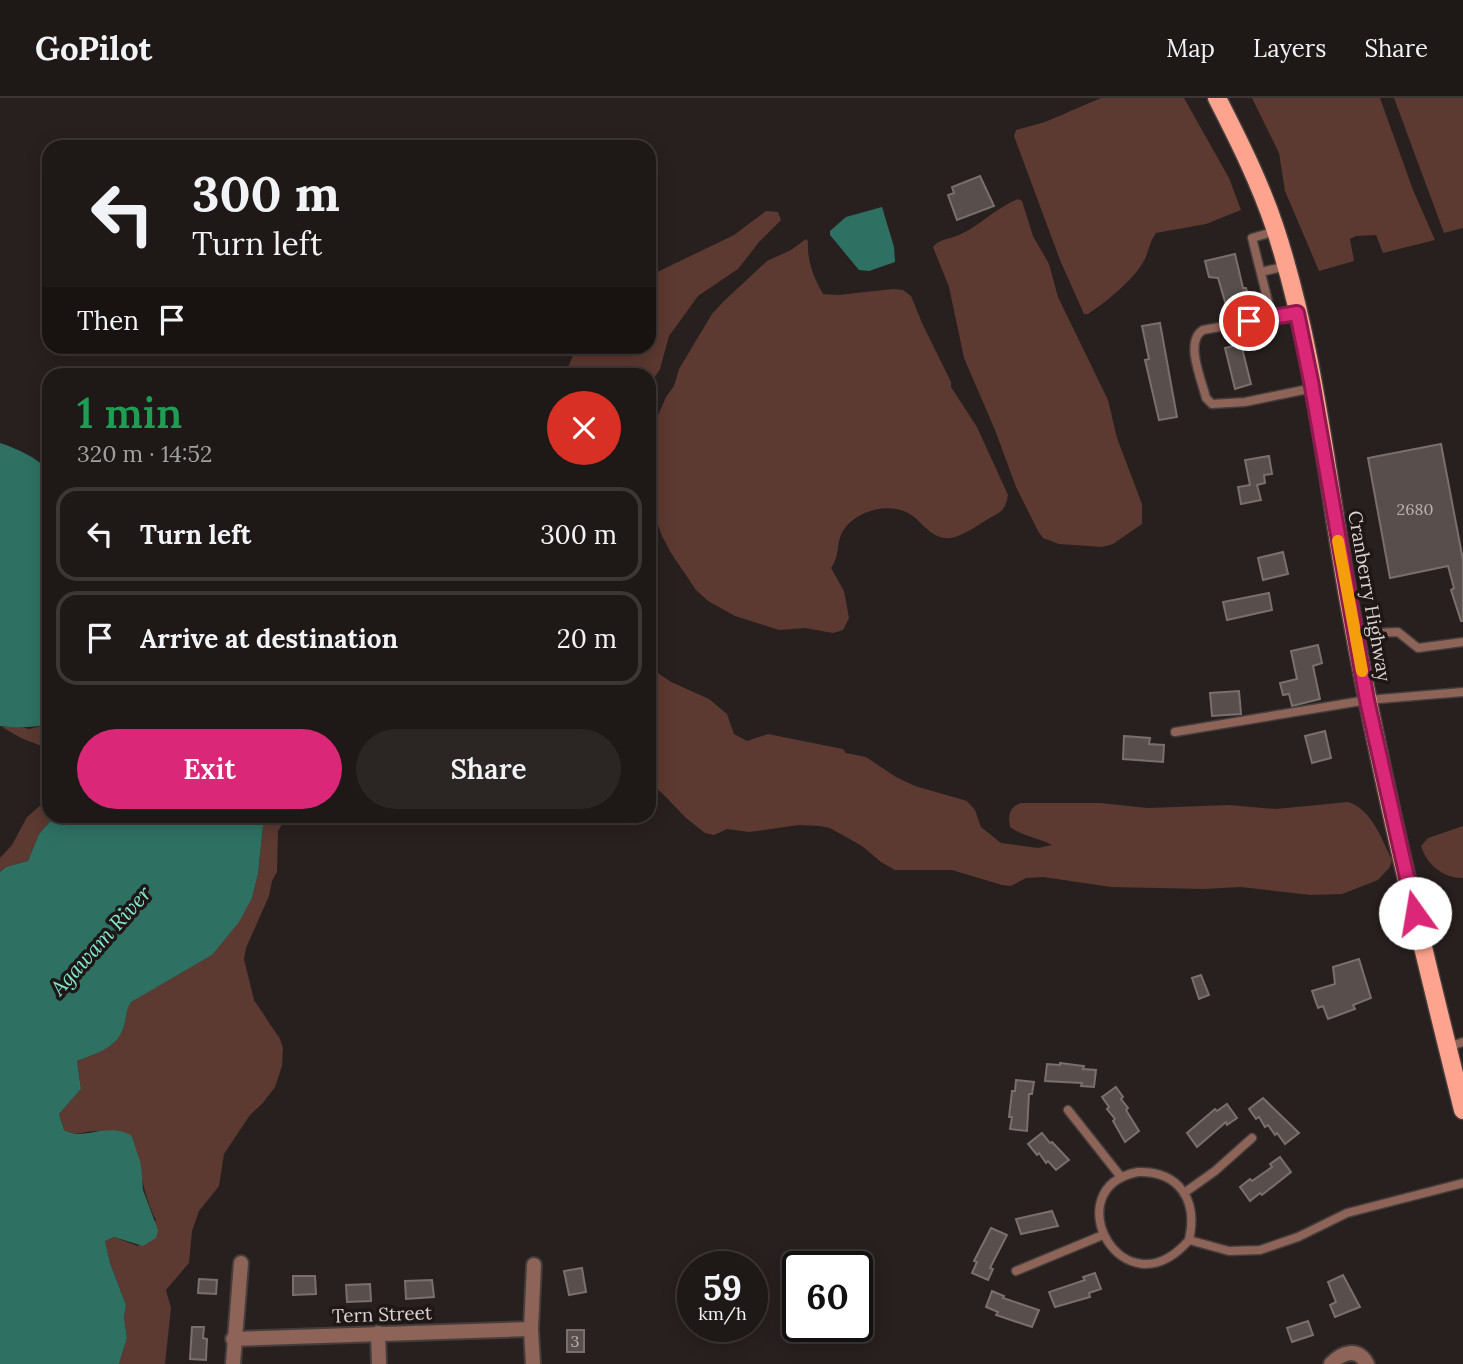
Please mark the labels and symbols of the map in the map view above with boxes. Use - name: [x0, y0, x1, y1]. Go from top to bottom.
- pin: [1219, 291, 1279, 351]
- house number: 2680: [1397, 499, 1433, 519]
- street label: Cranberry Highway: [1343, 509, 1397, 683]
- position arrow: [1378, 876, 1452, 950]
- water label: Agawam River: [44, 880, 157, 1002]
- speed limit sign: 60: [782, 1251, 873, 1342]
- street label: Tern Street: [332, 1300, 433, 1328]
- house number: 3: [571, 1331, 580, 1351]

